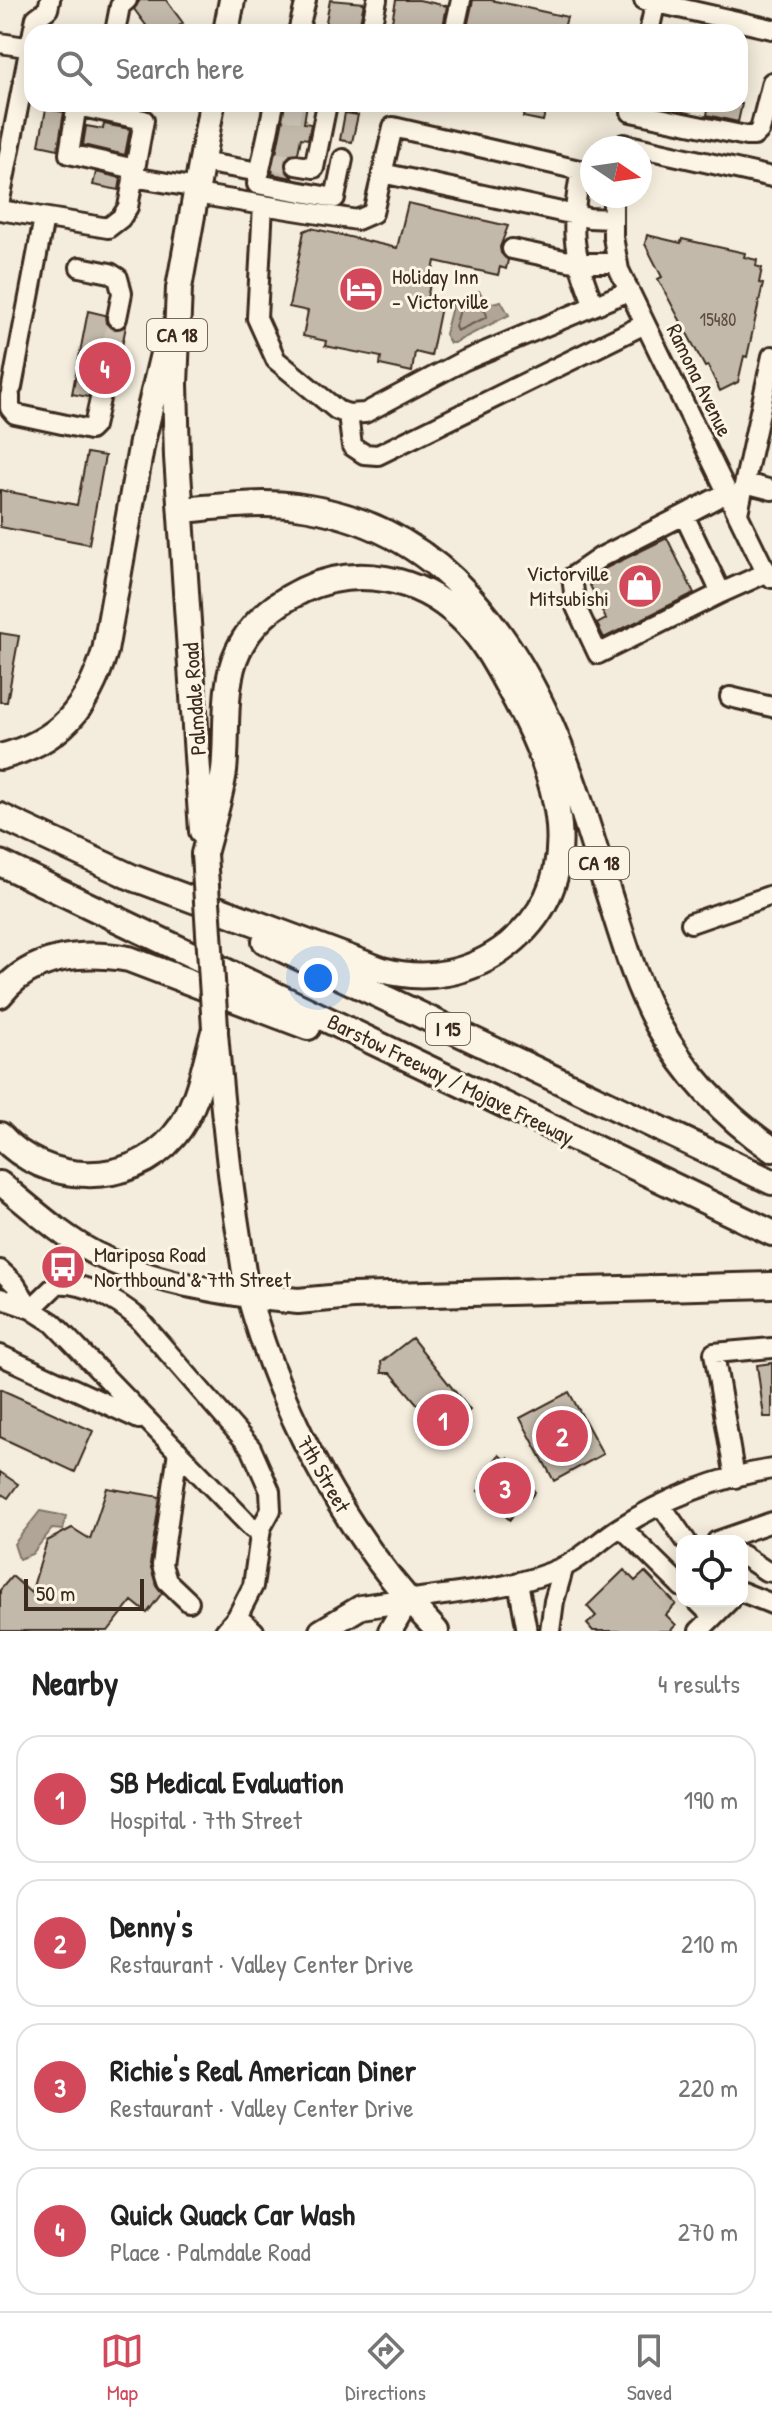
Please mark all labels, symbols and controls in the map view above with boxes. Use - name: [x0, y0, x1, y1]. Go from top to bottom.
- search box: [24, 24, 748, 112]
- icon: search: [52, 46, 96, 90]
- text: Search here: [116, 48, 244, 88]
- north arrow: [580, 136, 652, 208]
- place label: Holiday Inn - Victorville: [392, 261, 489, 316]
- hotel icon: Holiday Inn - Victorville: [337, 265, 385, 313]
- house number: 15480: [700, 307, 736, 332]
- road number: CA 18: [147, 319, 207, 351]
- street label: Ramona Avenue: [660, 319, 740, 442]
- pin: 4: [79, 338, 131, 398]
- place label: Victorville Mitsubishi: [526, 558, 609, 613]
- shop icon: Victorville Mitsubishi: [616, 562, 664, 610]
- street label: Palmdale Road: [175, 641, 213, 756]
- road number: CA 18: [569, 847, 629, 879]
- your location: [298, 958, 338, 998]
- street label: Barstow Freeway / Mojave Freeway: [323, 1006, 579, 1152]
- road number: I 15: [426, 1013, 470, 1045]
- place label: Mariposa Road Northbound & 7th Street: [94, 1239, 291, 1294]
- bus stop icon: Mariposa Road Northbound & 7th Street: [39, 1243, 87, 1291]
- pin: 1: [417, 1390, 469, 1450]
- pin: 2: [536, 1406, 588, 1466]
- street label: 7th Street: [290, 1430, 358, 1518]
- pin: 3: [479, 1458, 531, 1518]
- map controls: [676, 1535, 748, 1607]
- button: locate: [676, 1535, 748, 1607]
- scale bar: [24, 1575, 144, 1611]
- text: 50 m: [36, 1578, 75, 1608]
- text: Nearby: [32, 1660, 118, 1706]
- text: 4 results: [658, 1666, 740, 1701]
- text: SB Medical Evaluation: [110, 1762, 344, 1802]
- text: 1: [55, 1782, 65, 1817]
- text: 190 m: [684, 1782, 738, 1817]
- text: Hospital · 7th Street: [110, 1802, 302, 1837]
- text: Denny's: [110, 1906, 192, 1946]
- text: 2: [54, 1926, 66, 1961]
- text: 210 m: [681, 1926, 738, 1961]
- text: Restaurant · Valley Center Drive: [110, 1946, 414, 1981]
- text: Richie's Real American Diner: [110, 2050, 416, 2090]
- text: 3: [54, 2070, 66, 2105]
- text: 220 m: [678, 2070, 738, 2105]
- text: Restaurant · Valley Center Drive: [110, 2090, 414, 2125]
- text: Quick Quack Car Wash: [110, 2194, 355, 2234]
- text: 4: [55, 2214, 65, 2249]
- text: 270 m: [678, 2214, 738, 2249]
- text: Place · Palmdale Road: [110, 2234, 311, 2269]
- tab: Map: [100, 2329, 144, 2407]
- tab: Directions: [345, 2329, 426, 2407]
- tab: Saved: [627, 2329, 672, 2407]

